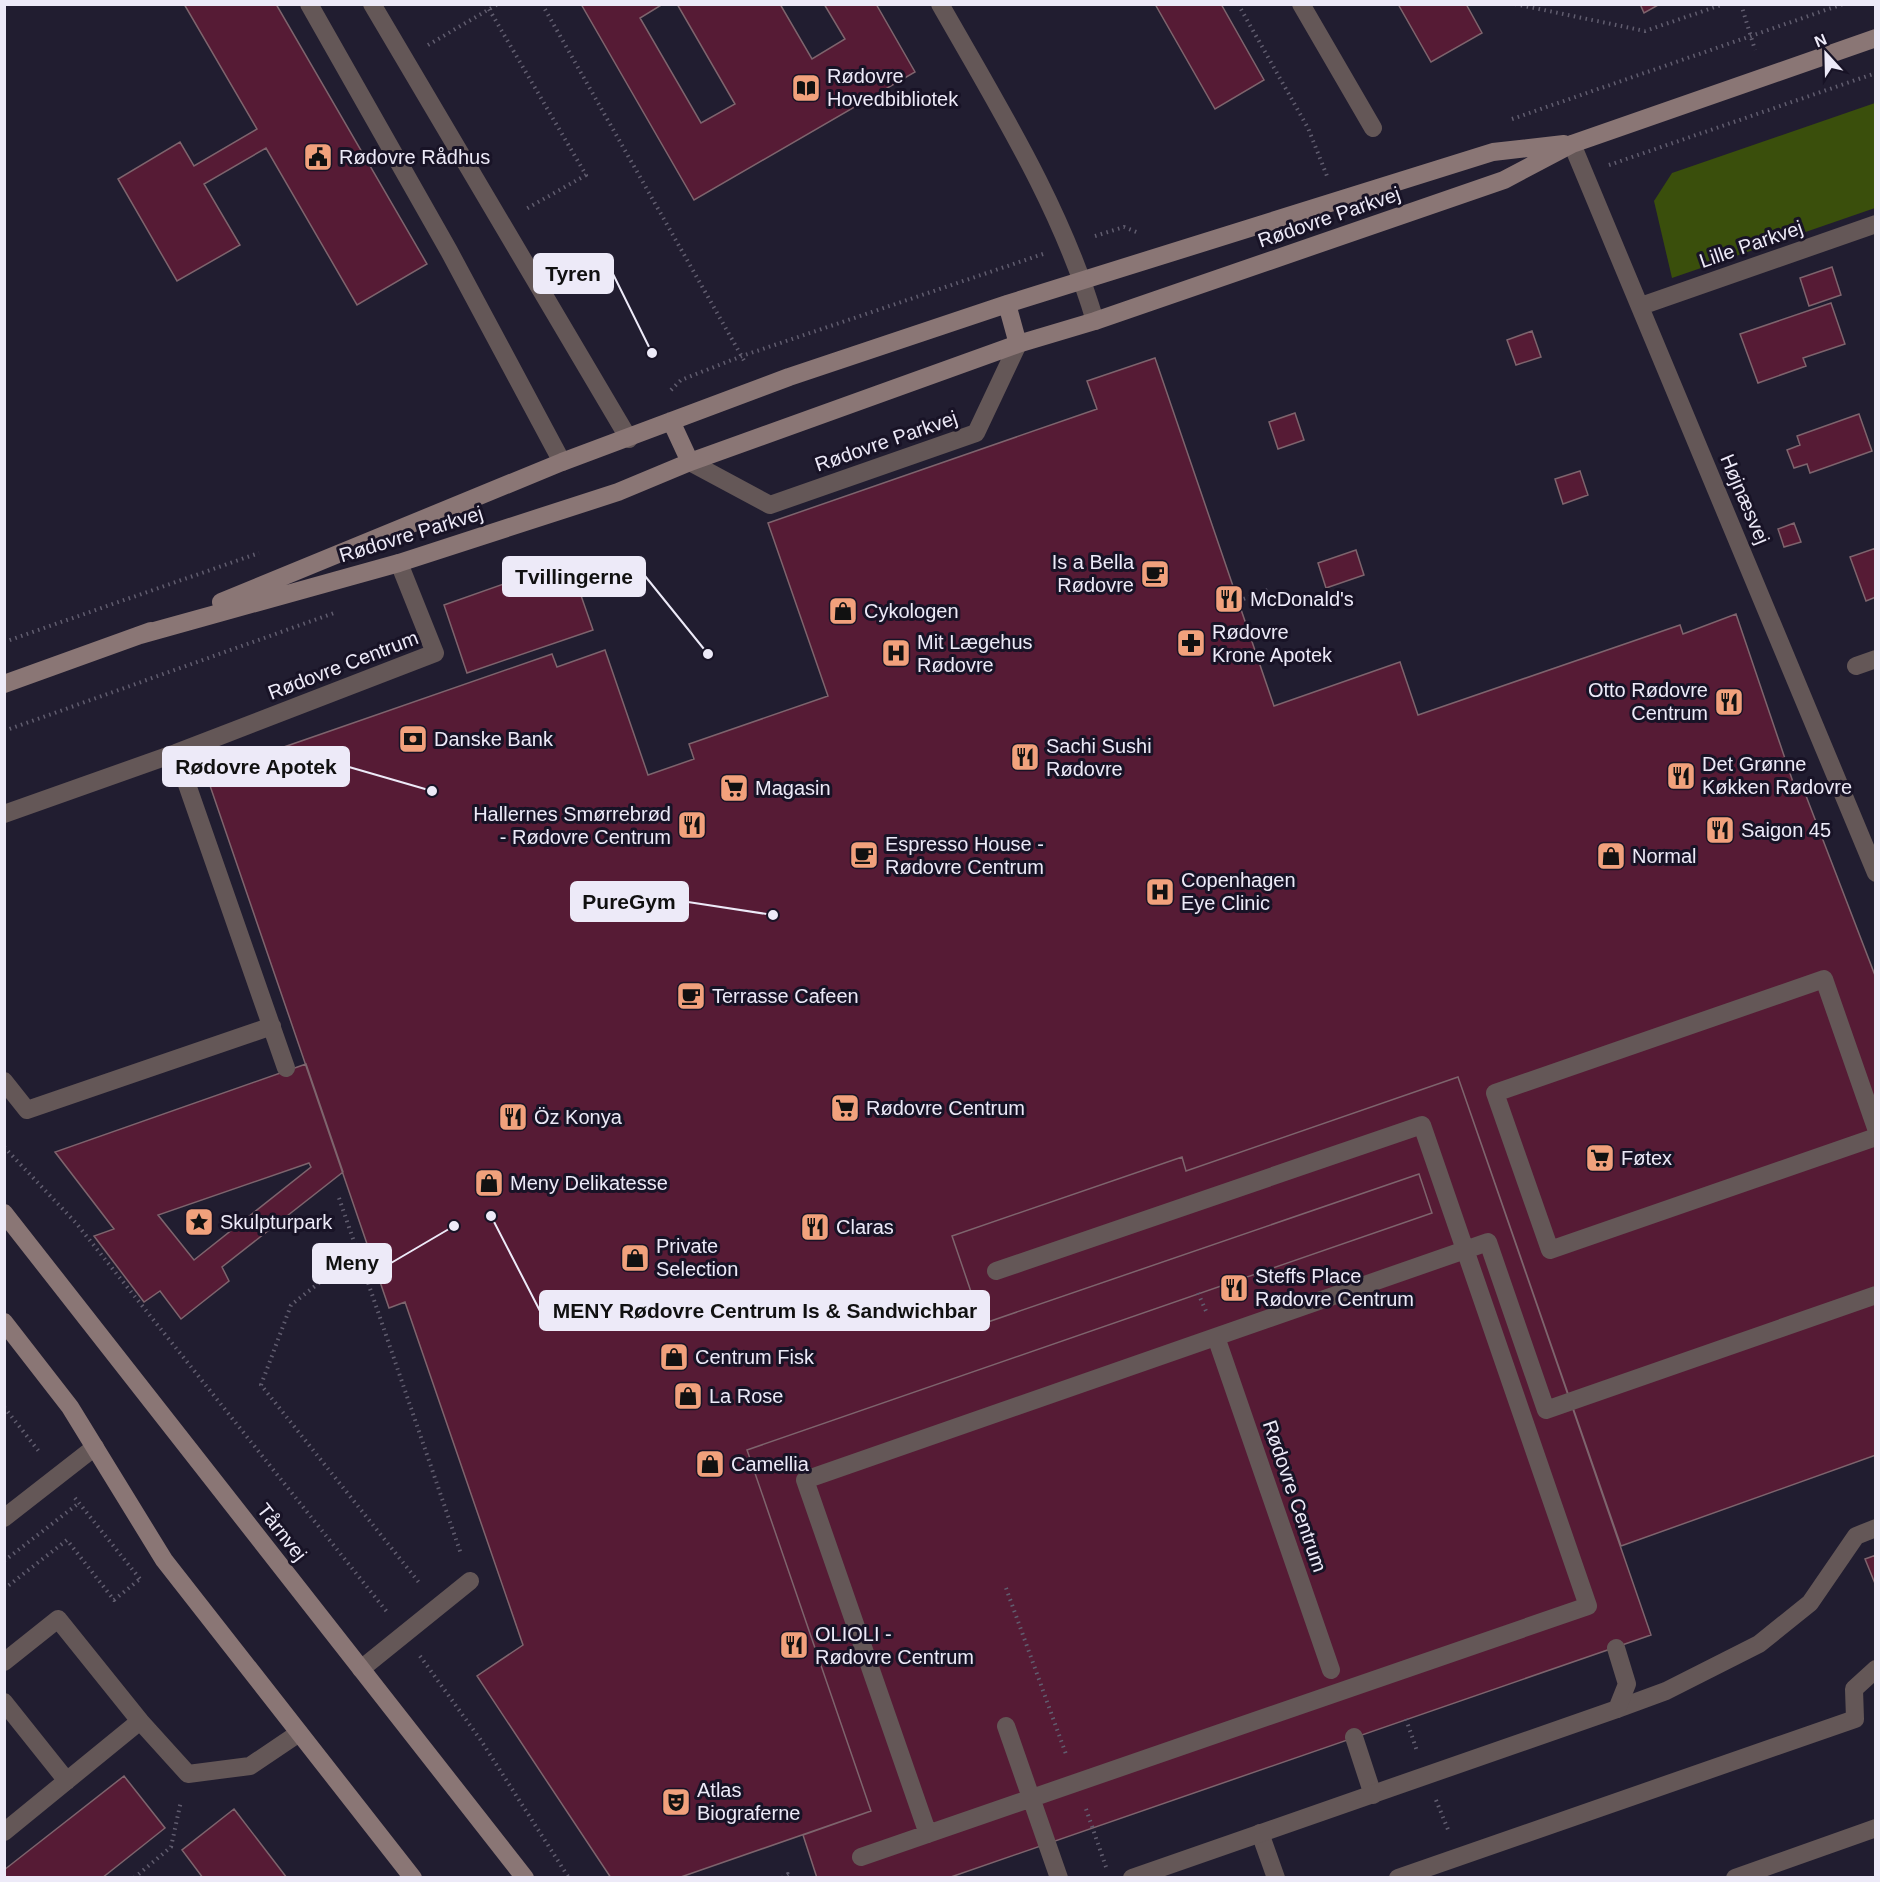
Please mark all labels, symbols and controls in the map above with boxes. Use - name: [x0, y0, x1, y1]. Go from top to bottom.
- north arrow: [1796, 24, 1856, 84]
- text: N: [1812, 31, 1829, 51]
- place label: Rødovre Hovedbibliotek: [827, 65, 959, 110]
- library icon: Rødovre Hovedbibliotek: [790, 72, 822, 104]
- public building icon: Rødovre Rådhus: [302, 141, 334, 173]
- place label: Rødovre Rådhus: [339, 146, 490, 168]
- street label: Rødovre Parkvej: [1255, 182, 1403, 252]
- street label: Lille Parkvej: [1696, 216, 1806, 272]
- callout: Tyren: [534, 254, 613, 293]
- text: Tyren: [545, 262, 601, 285]
- street label: Rødovre Parkvej: [812, 406, 960, 476]
- street label: Højnæsvej: [1716, 451, 1774, 547]
- street label: Rødovre Parkvej: [337, 502, 485, 566]
- place label: Is a Bella Rødovre: [1052, 551, 1135, 596]
- callout: Tvillingerne: [503, 557, 645, 596]
- cafe icon: Is a Bella Rødovre: [1139, 558, 1171, 590]
- text: Tvillingerne: [515, 565, 633, 588]
- restaurant icon: McDonald's: [1213, 583, 1245, 615]
- place label: McDonald's: [1250, 588, 1354, 610]
- shop icon: Cykologen: [827, 595, 859, 627]
- place label: Cykologen: [864, 600, 959, 622]
- place label: Rødovre Krone Apotek: [1212, 621, 1333, 666]
- street label: Rødovre Centrum: [265, 626, 421, 704]
- pharmacy icon: Rødovre Krone Apotek: [1175, 627, 1207, 659]
- place label: Mit Lægehus Rødovre: [917, 631, 1033, 676]
- hospital icon: Mit Lægehus Rødovre: [880, 637, 912, 669]
- place label: Otto Rødovre Centrum: [1588, 679, 1708, 724]
- restaurant icon: Otto Rødovre Centrum: [1713, 686, 1745, 718]
- bank icon: Danske Bank: [397, 723, 429, 755]
- place label: Danske Bank: [434, 728, 554, 750]
- place label: Sachi Sushi Rødovre: [1046, 735, 1152, 780]
- restaurant icon: Sachi Sushi Rødovre: [1009, 741, 1041, 773]
- callout: Rødovre Apotek: [163, 747, 349, 786]
- place label: Det Grønne Køkken Rødovre: [1702, 753, 1852, 798]
- text: Rødovre Apotek: [175, 755, 337, 778]
- restaurant icon: Det Grønne Køkken Rødovre: [1665, 760, 1697, 792]
- supermarket icon: Magasin: [718, 772, 750, 804]
- place label: Magasin: [755, 777, 831, 799]
- place label: Hallernes Smørrebrød - Rødovre Centrum: [473, 803, 671, 848]
- restaurant icon: Hallernes Smørrebrød - Rødovre Centrum: [676, 809, 708, 841]
- restaurant icon: Saigon 45: [1704, 814, 1736, 846]
- place label: Saigon 45: [1741, 819, 1831, 841]
- place label: Espresso House - Rødovre Centrum: [885, 833, 1044, 878]
- cafe icon: Espresso House - Rødovre Centrum: [848, 839, 880, 871]
- shop icon: Normal: [1595, 840, 1627, 872]
- place label: Normal: [1632, 845, 1696, 867]
- place label: Copenhagen Eye Clinic: [1181, 869, 1296, 914]
- hospital icon: Copenhagen Eye Clinic: [1144, 876, 1176, 908]
- callout: PureGym: [571, 882, 688, 921]
- text: PureGym: [582, 890, 676, 913]
- cafe icon: Terrasse Cafeen: [675, 980, 707, 1012]
- place label: Terrasse Cafeen: [712, 985, 859, 1007]
- supermarket icon: Rødovre Centrum: [829, 1092, 861, 1124]
- place label: Rødovre Centrum: [866, 1097, 1025, 1119]
- restaurant icon: Öz Konya: [497, 1101, 529, 1133]
- place label: Öz Konya: [534, 1106, 623, 1128]
- supermarket icon: Føtex: [1584, 1142, 1616, 1174]
- place label: Føtex: [1621, 1147, 1672, 1169]
- shop icon: Meny Delikatesse: [473, 1167, 505, 1199]
- place label: Meny Delikatesse: [510, 1172, 668, 1194]
- place icon: Skulpturpark: [183, 1206, 215, 1238]
- place label: Skulpturpark: [220, 1211, 333, 1233]
- restaurant icon: Claras: [799, 1211, 831, 1243]
- place label: Claras: [836, 1216, 894, 1238]
- place label: Private Selection: [656, 1235, 738, 1280]
- shop icon: Private Selection: [619, 1242, 651, 1274]
- callout: Meny: [313, 1244, 391, 1283]
- text: Meny: [325, 1251, 379, 1274]
- place label: Steffs Place Rødovre Centrum: [1255, 1265, 1414, 1310]
- restaurant icon: Steffs Place Rødovre Centrum: [1218, 1272, 1250, 1304]
- callout: MENY Rødovre Centrum Is & Sandwichbar: [540, 1291, 989, 1330]
- text: MENY Rødovre Centrum Is & Sandwichbar: [553, 1299, 977, 1322]
- shop icon: Centrum Fisk: [658, 1341, 690, 1373]
- place label: Centrum Fisk: [695, 1346, 815, 1368]
- shop icon: La Rose: [672, 1380, 704, 1412]
- place label: La Rose: [709, 1385, 784, 1407]
- street label: Rødovre Centrum: [1259, 1417, 1331, 1575]
- shop icon: Camellia: [694, 1448, 726, 1480]
- place label: Camellia: [731, 1453, 810, 1475]
- street label: Tårnvej: [253, 1499, 311, 1565]
- place label: OLIOLI - Rødovre Centrum: [815, 1623, 974, 1668]
- restaurant icon: OLIOLI - Rødovre Centrum: [778, 1629, 810, 1661]
- place label: Atlas Biograferne: [697, 1779, 800, 1824]
- theatre icon: Atlas Biograferne: [660, 1786, 692, 1818]

